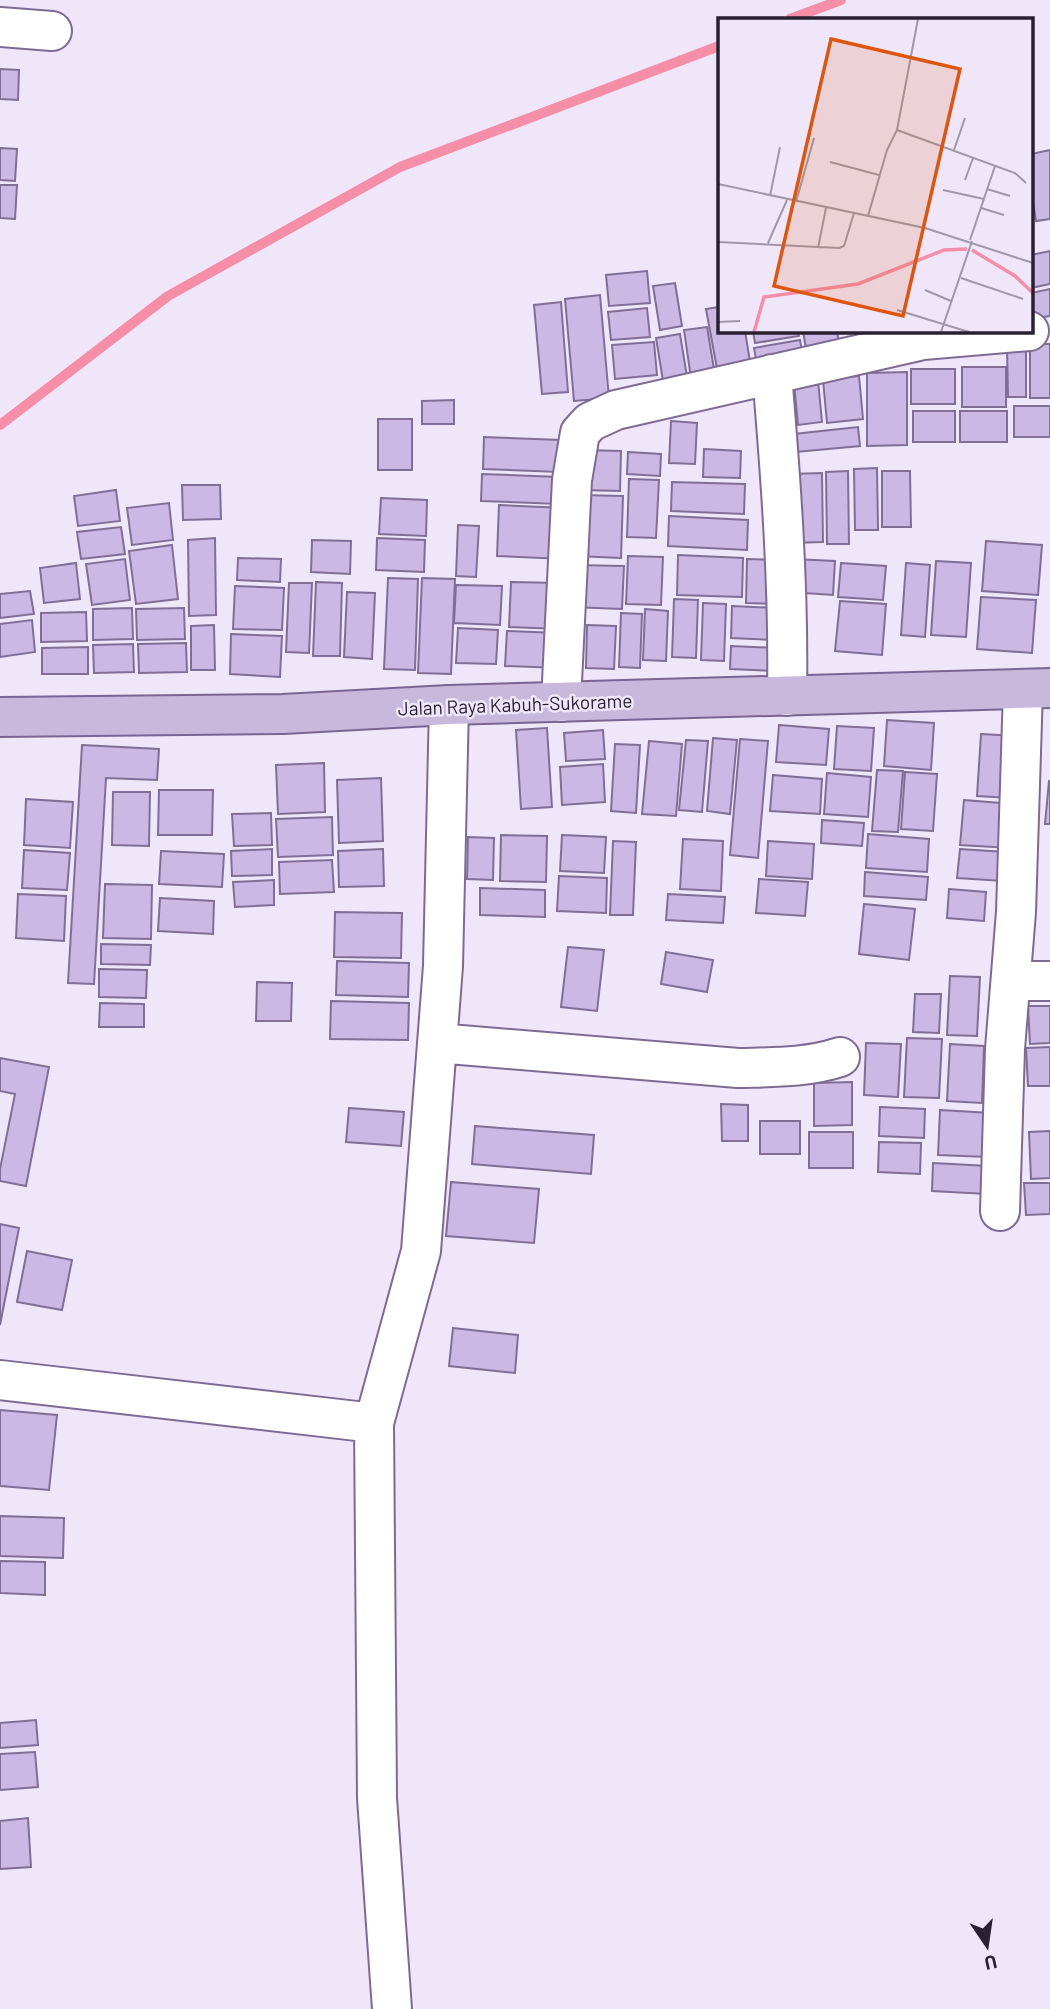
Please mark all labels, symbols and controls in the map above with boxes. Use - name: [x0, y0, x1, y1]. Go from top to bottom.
- inset map: [718, 18, 1032, 332]
- street label: Jalan Raya Kabuh-Sukorame: [397, 688, 633, 720]
- north arrow: [952, 1911, 1022, 1981]
- text: U: [983, 1951, 999, 1976]

